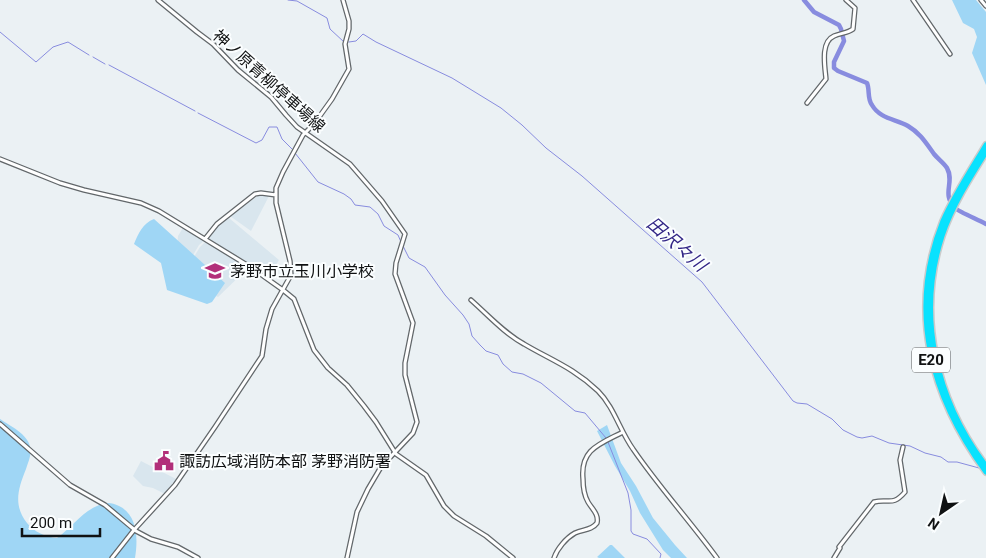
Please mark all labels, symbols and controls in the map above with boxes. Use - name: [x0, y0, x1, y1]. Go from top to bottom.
- street label: 神ノ原青柳停車場線: [209, 26, 329, 136]
- water label: 田沢々川: [643, 212, 713, 277]
- school or university icon: 茅野市立玉川小学校: [204, 260, 226, 282]
- place label: 茅野市立玉川小学校: [230, 262, 374, 281]
- road number: E20: [912, 348, 950, 372]
- public building icon: 諏訪広域消防本部 茅野消防署: [153, 450, 175, 472]
- place label: 諏訪広域消防本部 茅野消防署: [179, 452, 391, 471]
- north arrow: [916, 488, 966, 538]
- scale bar: [22, 506, 100, 538]
- text: 200 m: [30, 514, 72, 532]
- text: N: [925, 514, 942, 533]

